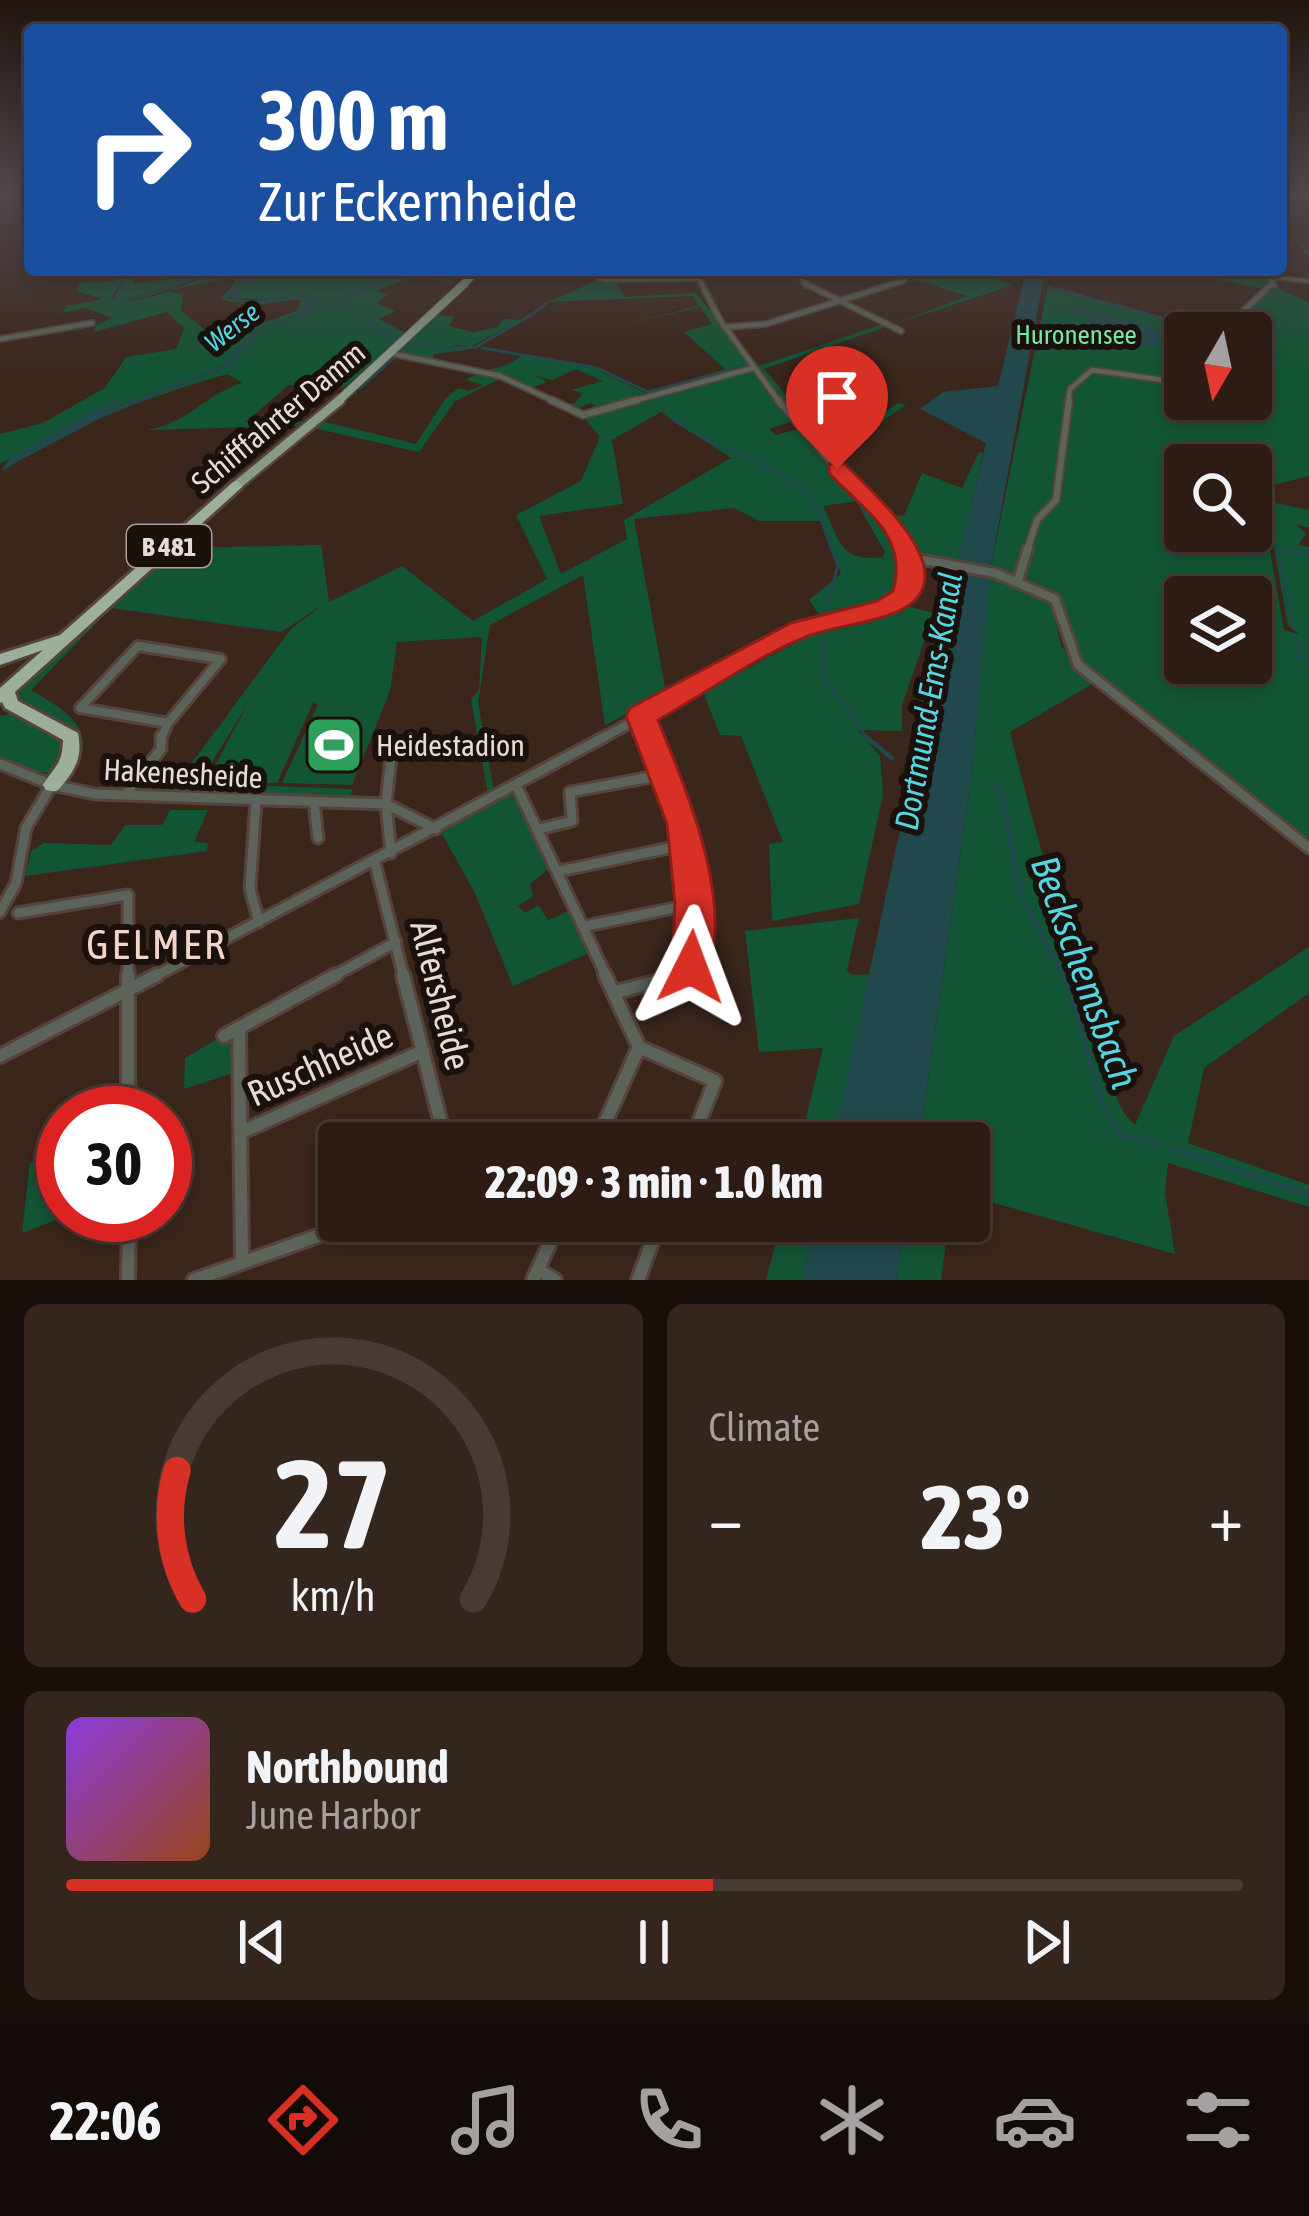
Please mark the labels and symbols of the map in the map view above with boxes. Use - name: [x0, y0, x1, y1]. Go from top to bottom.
- water label: Werse: [199, 296, 265, 358]
- north arrow: [1164, 312, 1272, 420]
- park label: Huronensee: [1015, 319, 1137, 350]
- street label: Schifffahrter Damm: [185, 335, 371, 499]
- pin: [786, 346, 888, 469]
- road number: B 481: [127, 525, 211, 567]
- water label: Dortmund-Ems-Kanal: [887, 569, 969, 833]
- sports icon: Heidestadion: [303, 714, 365, 776]
- place label: Heidestadion: [376, 728, 525, 762]
- street label: Hakenesheide: [103, 752, 263, 794]
- water label: Beckschemsbach: [1023, 850, 1147, 1094]
- position arrow: [628, 904, 754, 1030]
- street label: Alfersheide: [402, 916, 480, 1074]
- district label: GELMER: [86, 920, 228, 968]
- street label: Ruschheide: [241, 1013, 399, 1115]
- speed limit sign: 30: [36, 1086, 192, 1242]

